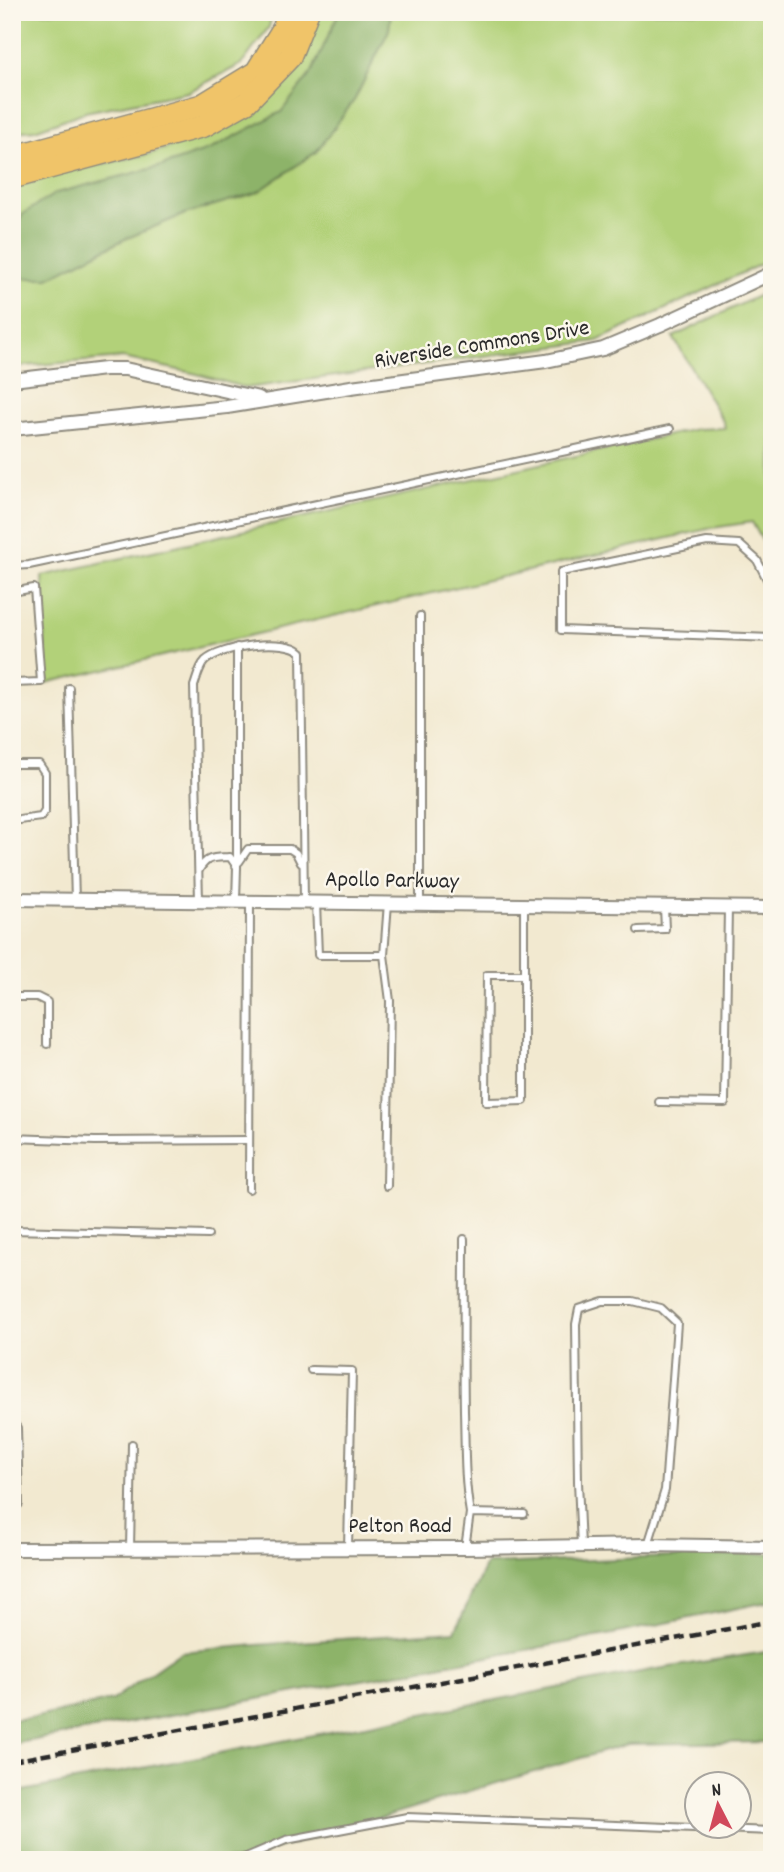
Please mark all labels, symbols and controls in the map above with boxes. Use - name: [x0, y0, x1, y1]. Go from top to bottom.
- street label: Riverside Commons Drive: [372, 313, 592, 379]
- street label: Apollo Parkway: [325, 864, 460, 900]
- street label: Pelton Road: [348, 1511, 452, 1544]
- north arrow: [682, 1770, 752, 1840]
- text: N: [711, 1778, 723, 1805]

